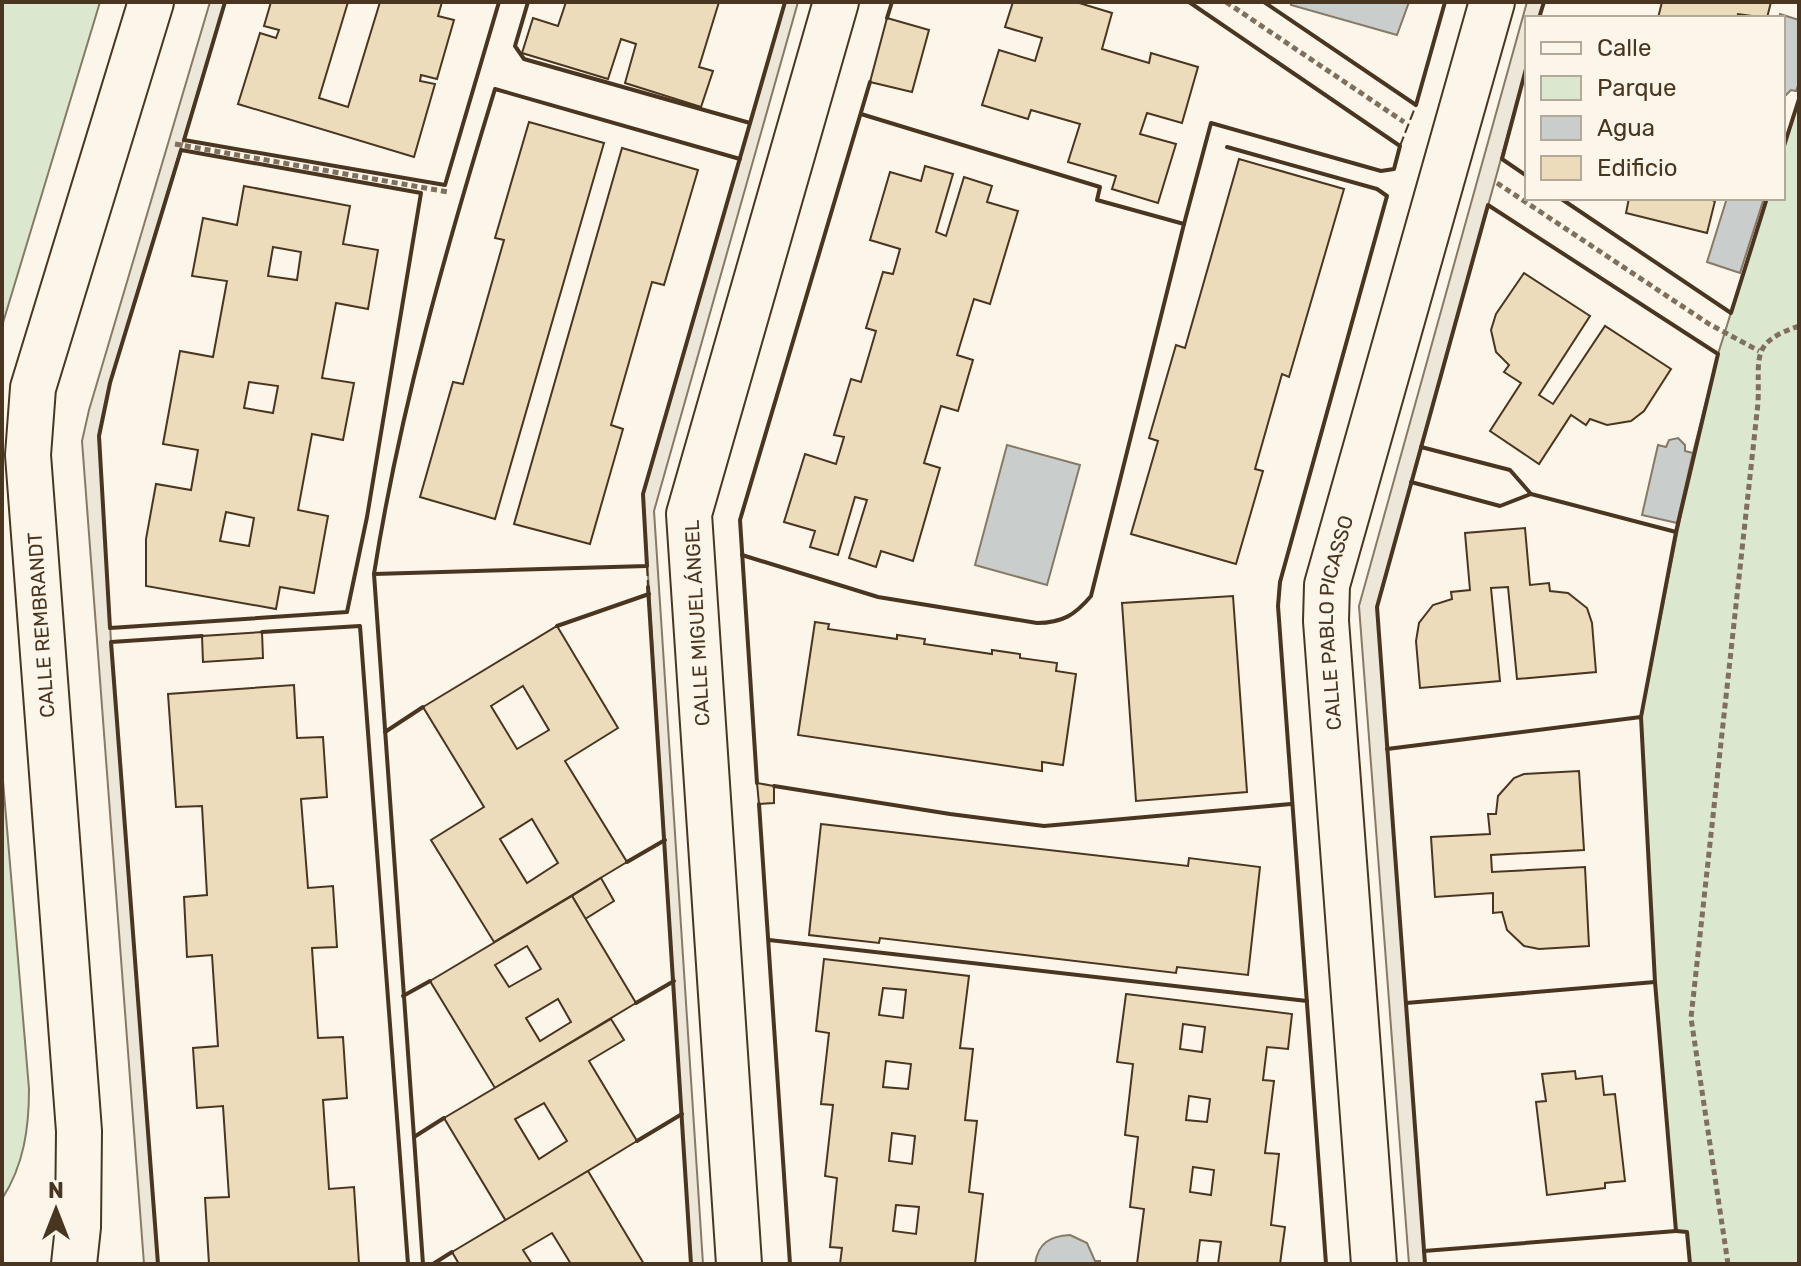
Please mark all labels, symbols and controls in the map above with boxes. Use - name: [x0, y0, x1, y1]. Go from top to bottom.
- legend: [1525, 16, 1785, 200]
- text: Calle: [1597, 34, 1651, 62]
- text: Parque: [1597, 74, 1676, 102]
- text: Agua: [1597, 114, 1655, 142]
- text: Edificio: [1597, 154, 1678, 182]
- street label: CALLE PABLO PICASSO: [1314, 512, 1358, 731]
- street label: CALLE MIGUEL ÁNGEL: [680, 519, 714, 727]
- street label: CALLE REMBRANDT: [23, 531, 59, 719]
- north arrow: [16, 1170, 96, 1250]
- text: N: [48, 1177, 64, 1204]

